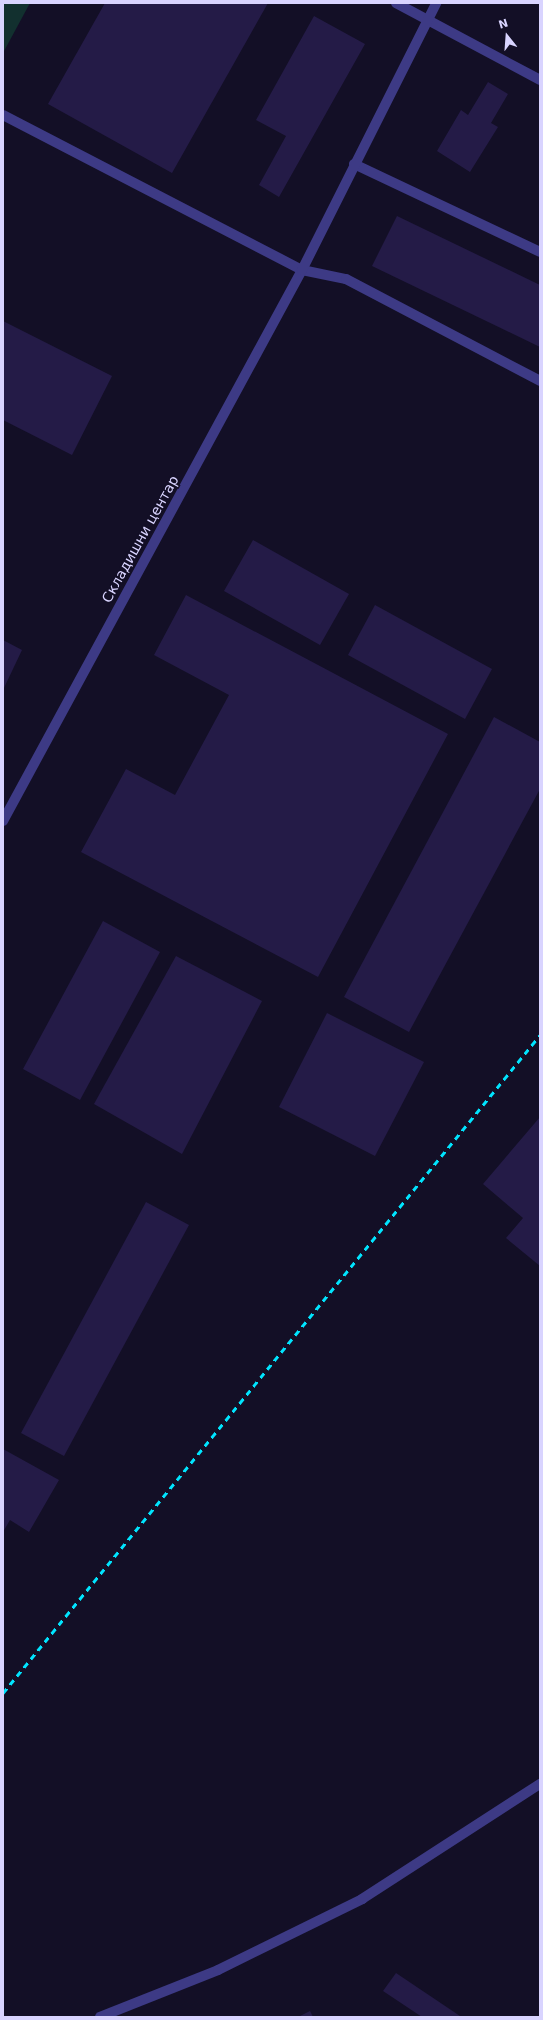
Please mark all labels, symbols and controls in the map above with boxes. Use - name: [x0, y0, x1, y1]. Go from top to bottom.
- north arrow: [487, 16, 527, 56]
- text: N: [497, 16, 510, 32]
- street label: Складишни центар: [98, 472, 182, 606]

